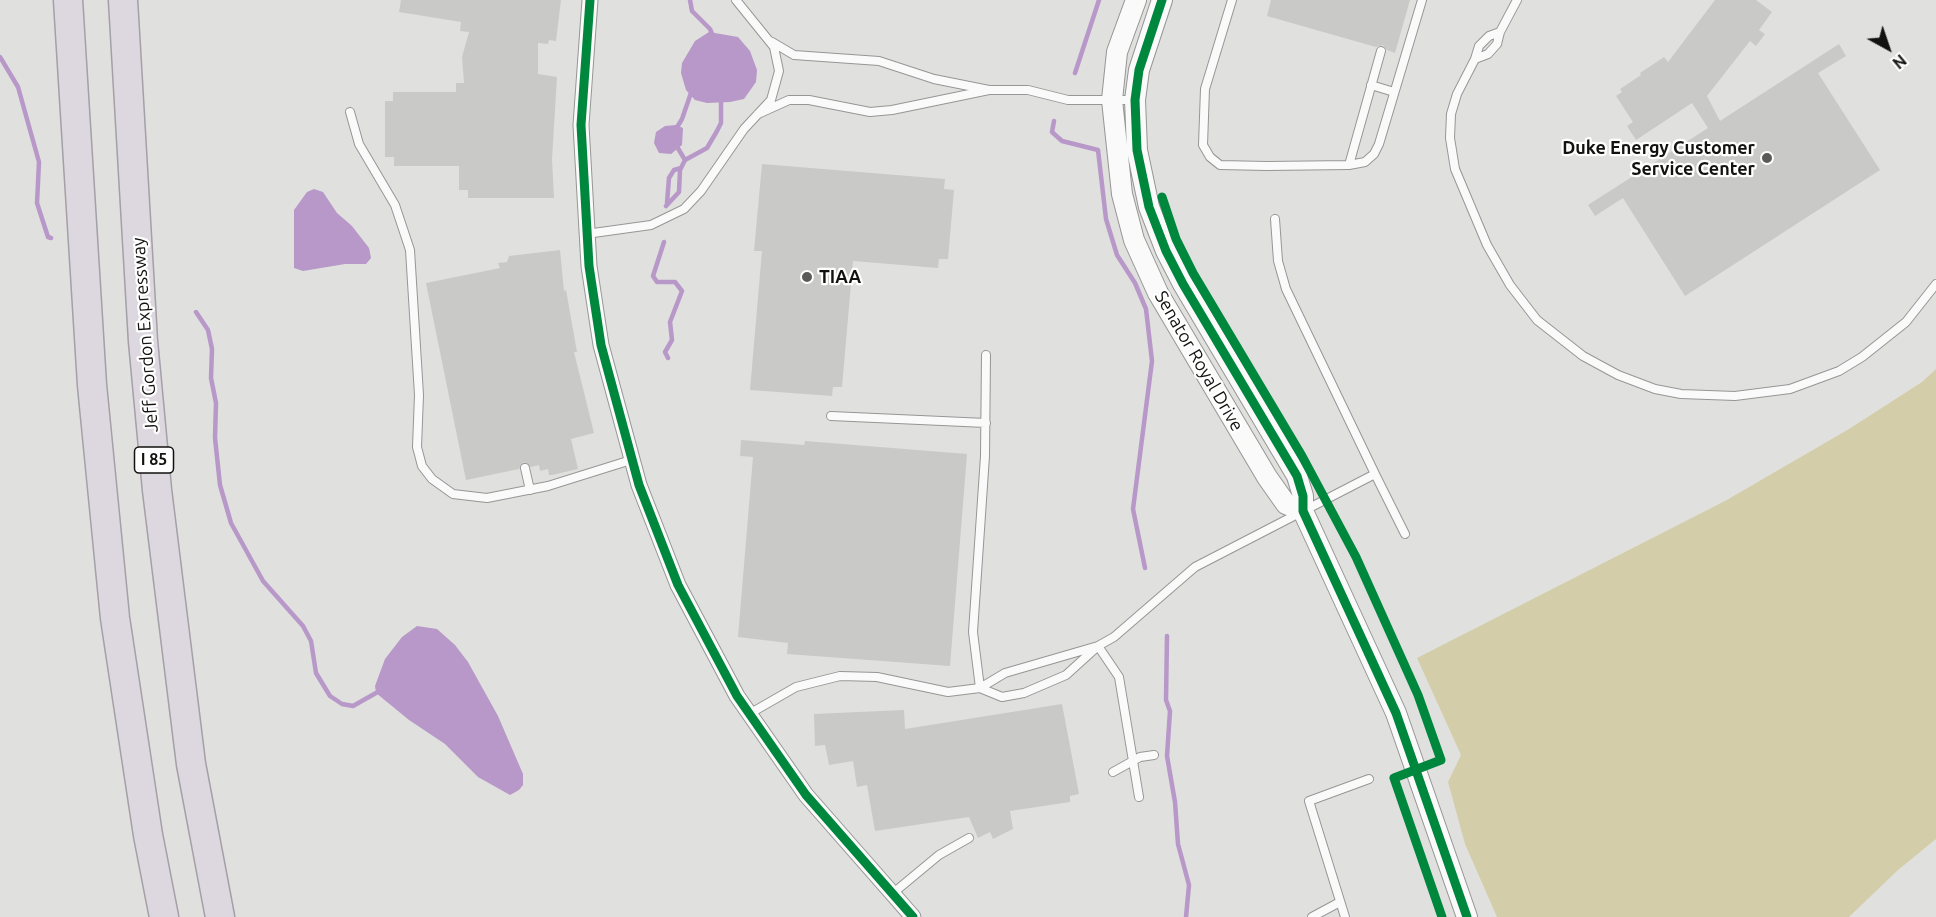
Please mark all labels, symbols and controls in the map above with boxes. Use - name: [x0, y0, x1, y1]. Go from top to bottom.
- north arrow: [1858, 18, 1918, 78]
- text: N: [1889, 51, 1910, 73]
- place label: Duke Energy Customer Service Center: [1562, 137, 1755, 180]
- marker: Duke Energy Customer Service Center: [1760, 151, 1774, 165]
- street label: Jeff Gordon Expressway: [127, 237, 163, 433]
- place label: TIAA: [819, 266, 861, 288]
- marker: TIAA: [800, 270, 814, 284]
- street label: Senator Royal Drive: [1150, 287, 1248, 435]
- road number: I 85: [134, 447, 174, 473]

